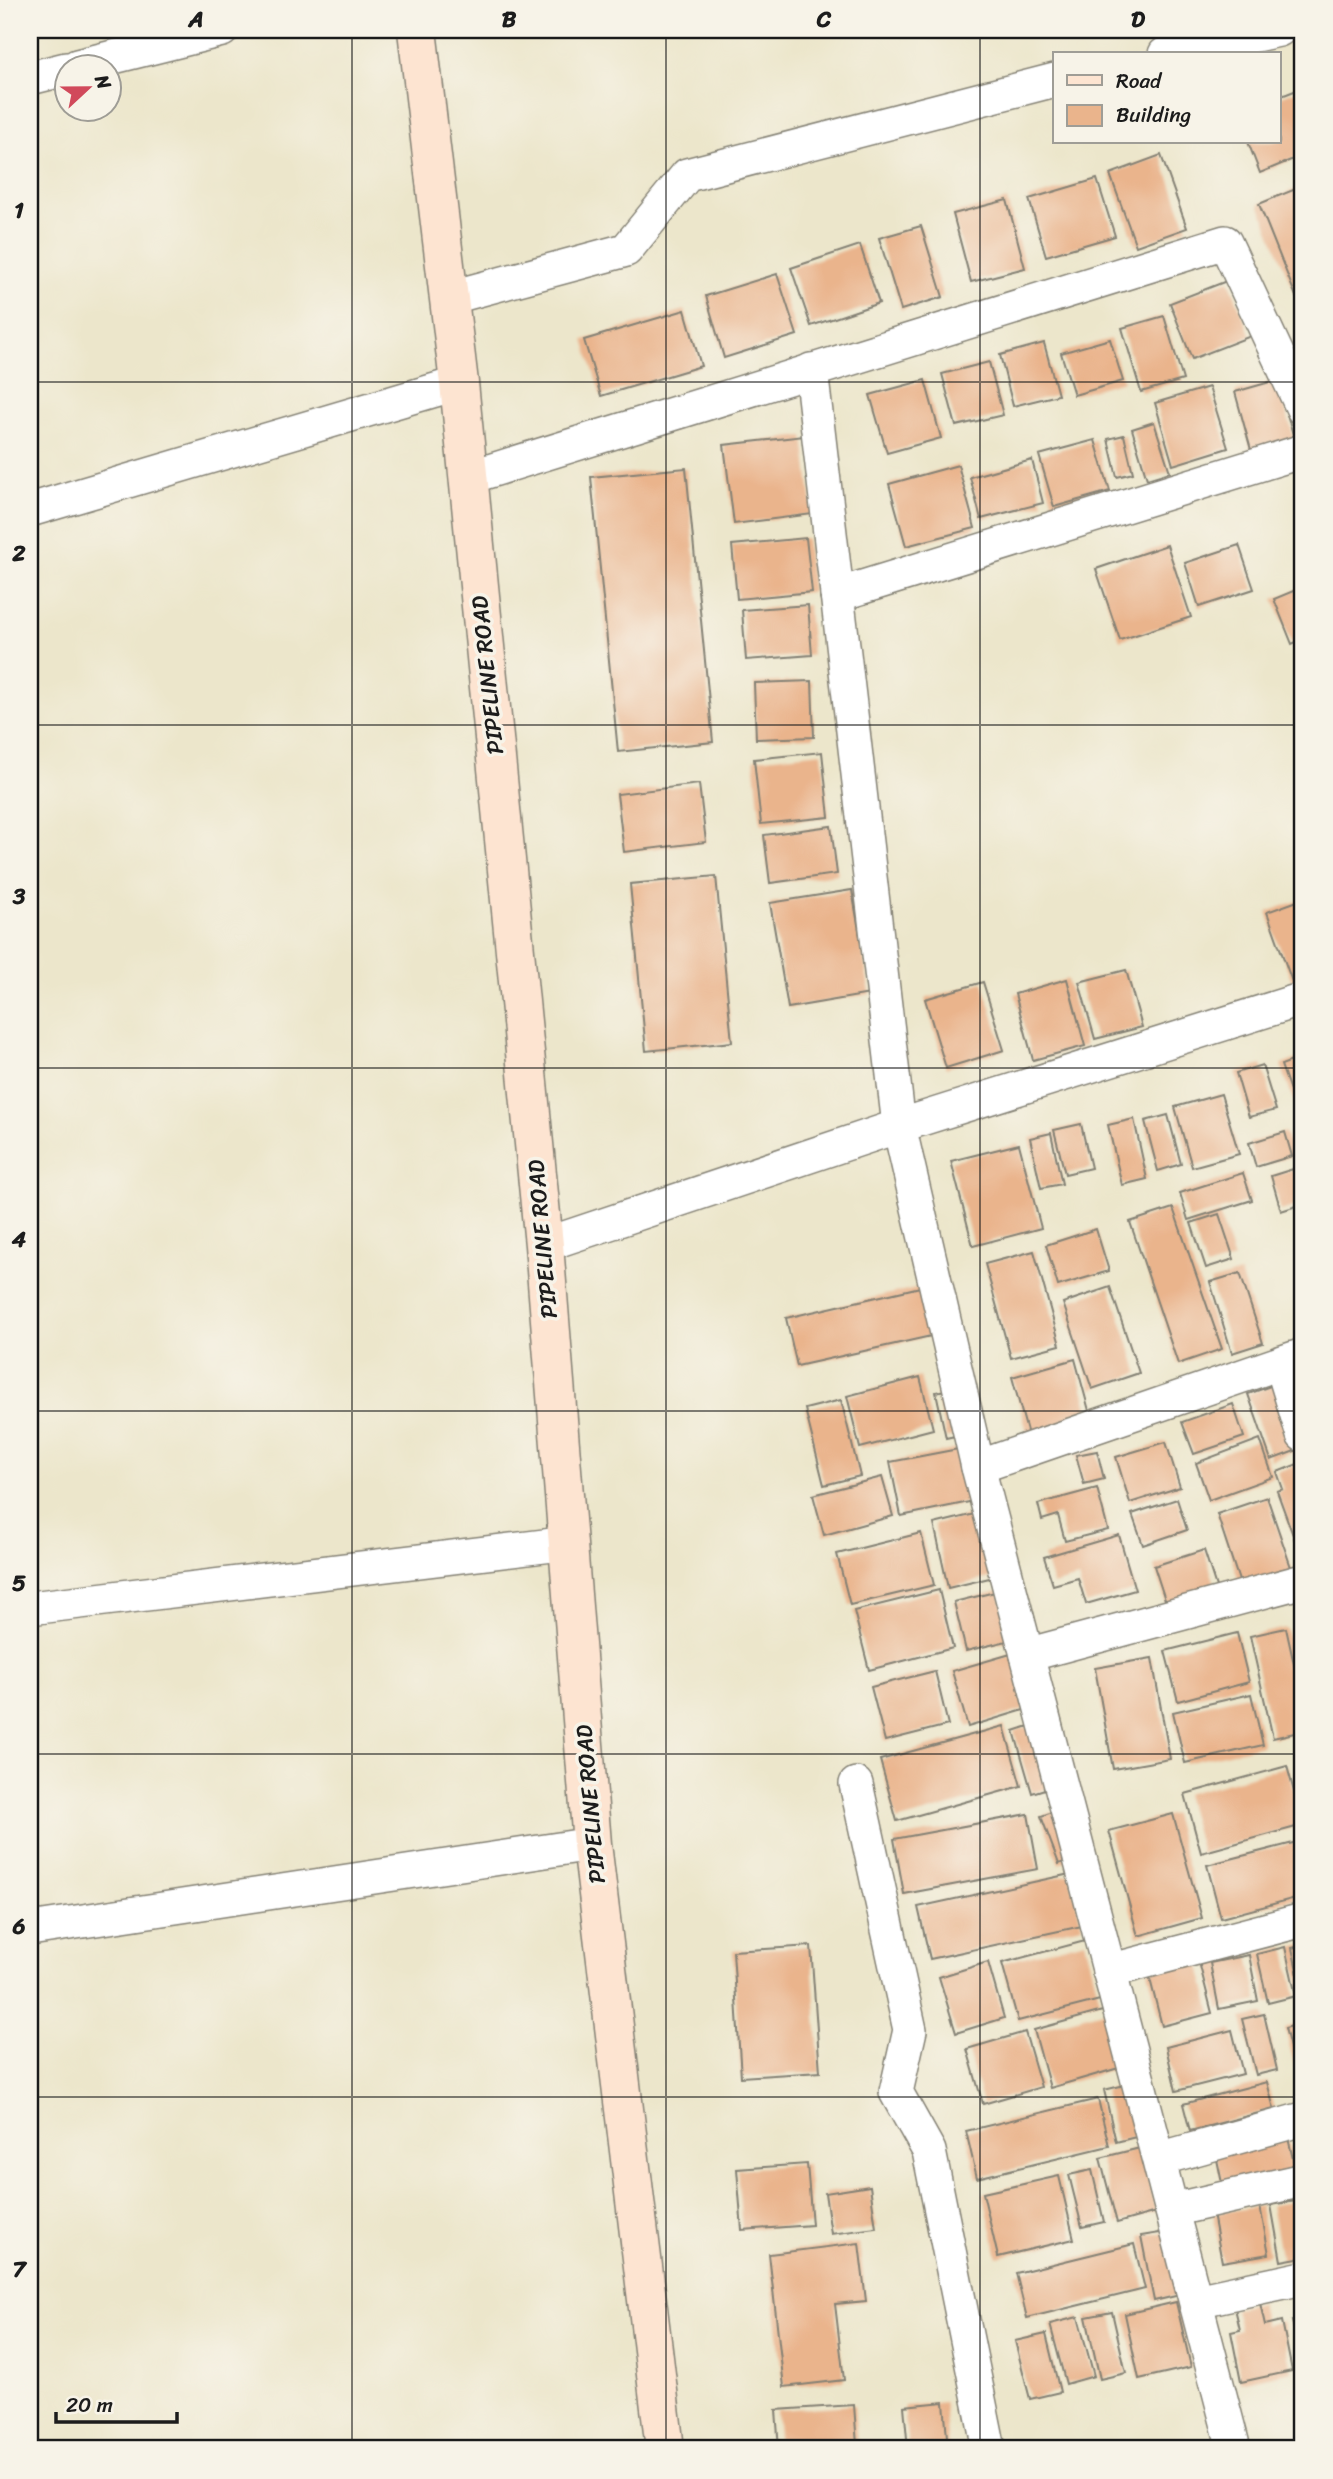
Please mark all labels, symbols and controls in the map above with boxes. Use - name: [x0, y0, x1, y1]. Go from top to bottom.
- text: A: [187, 0, 204, 40]
- text: B: [502, 0, 517, 40]
- text: C: [816, 0, 832, 40]
- text: D: [1131, 0, 1146, 40]
- north arrow: [52, 52, 122, 122]
- legend: [1053, 52, 1280, 144]
- text: Road: [1116, 62, 1163, 100]
- text: N: [85, 69, 121, 95]
- text: Building: [1116, 96, 1192, 134]
- text: 1: [14, 190, 24, 231]
- text: 2: [11, 533, 26, 574]
- street label: PIPELINE ROAD: [459, 593, 516, 756]
- text: 3: [12, 876, 26, 917]
- street label: PIPELINE ROAD: [515, 1158, 570, 1320]
- text: 4: [11, 1219, 27, 1260]
- text: 5: [12, 1563, 26, 1604]
- street label: PIPELINE ROAD: [563, 1723, 618, 1885]
- text: 6: [11, 1906, 26, 1947]
- text: 7: [12, 2249, 27, 2290]
- scale bar: [56, 2381, 177, 2425]
- text: 20 m: [66, 2386, 113, 2424]

